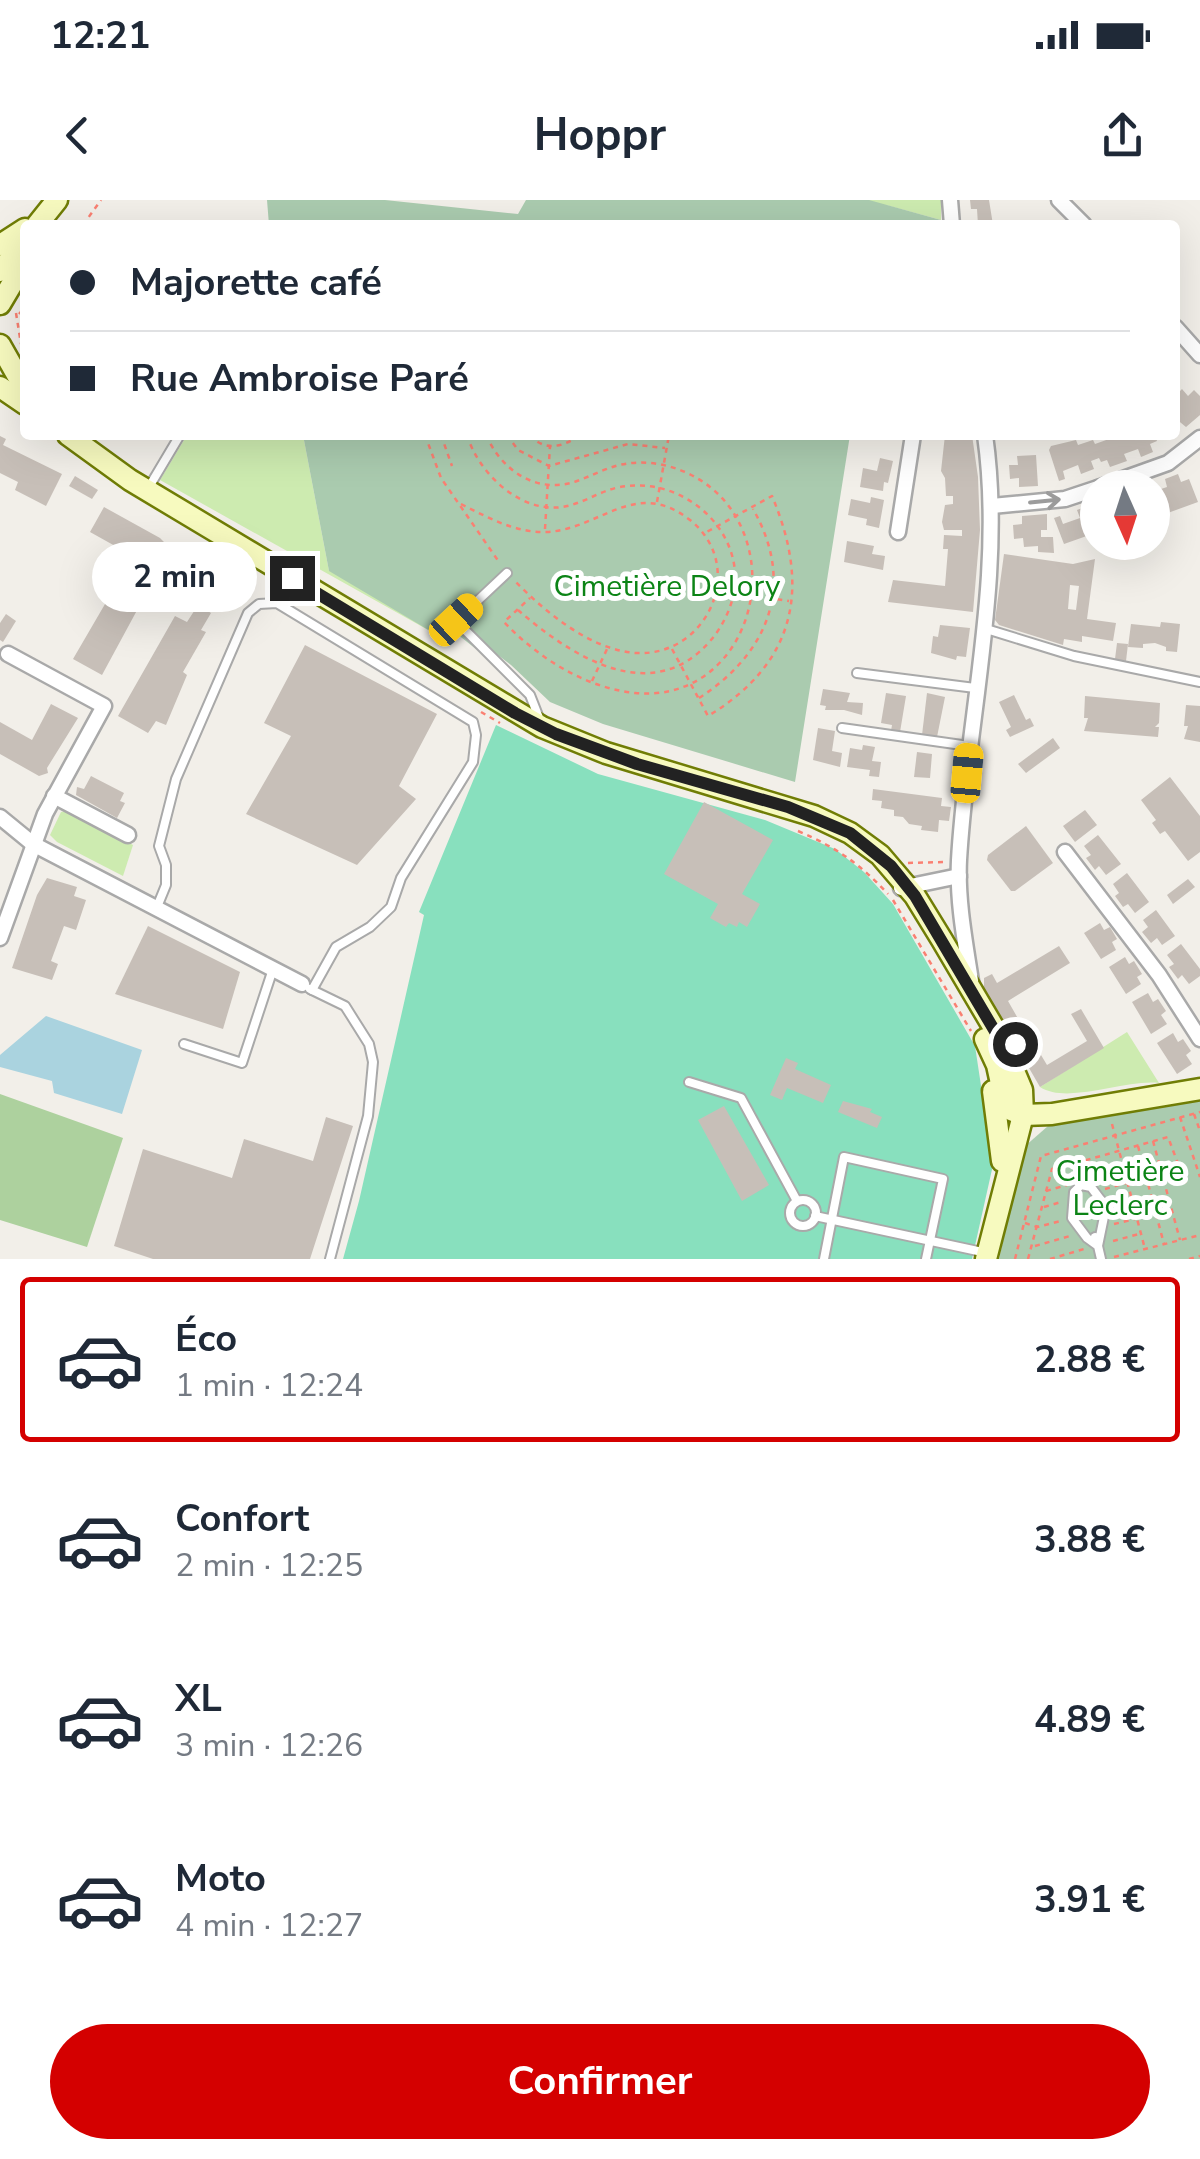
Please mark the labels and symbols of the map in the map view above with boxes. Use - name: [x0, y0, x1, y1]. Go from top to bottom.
- north arrow: [1080, 470, 1170, 560]
- one-way arrow: [1029, 491, 1061, 510]
- callout: 2 min: [92, 543, 257, 613]
- route end: [270, 556, 315, 601]
- park label: Cimetière Delory: [553, 566, 781, 607]
- car: [424, 589, 488, 651]
- car: [949, 742, 985, 804]
- route start: [993, 1022, 1038, 1067]
- park label: Cimetière Leclerc: [1056, 1151, 1184, 1226]

